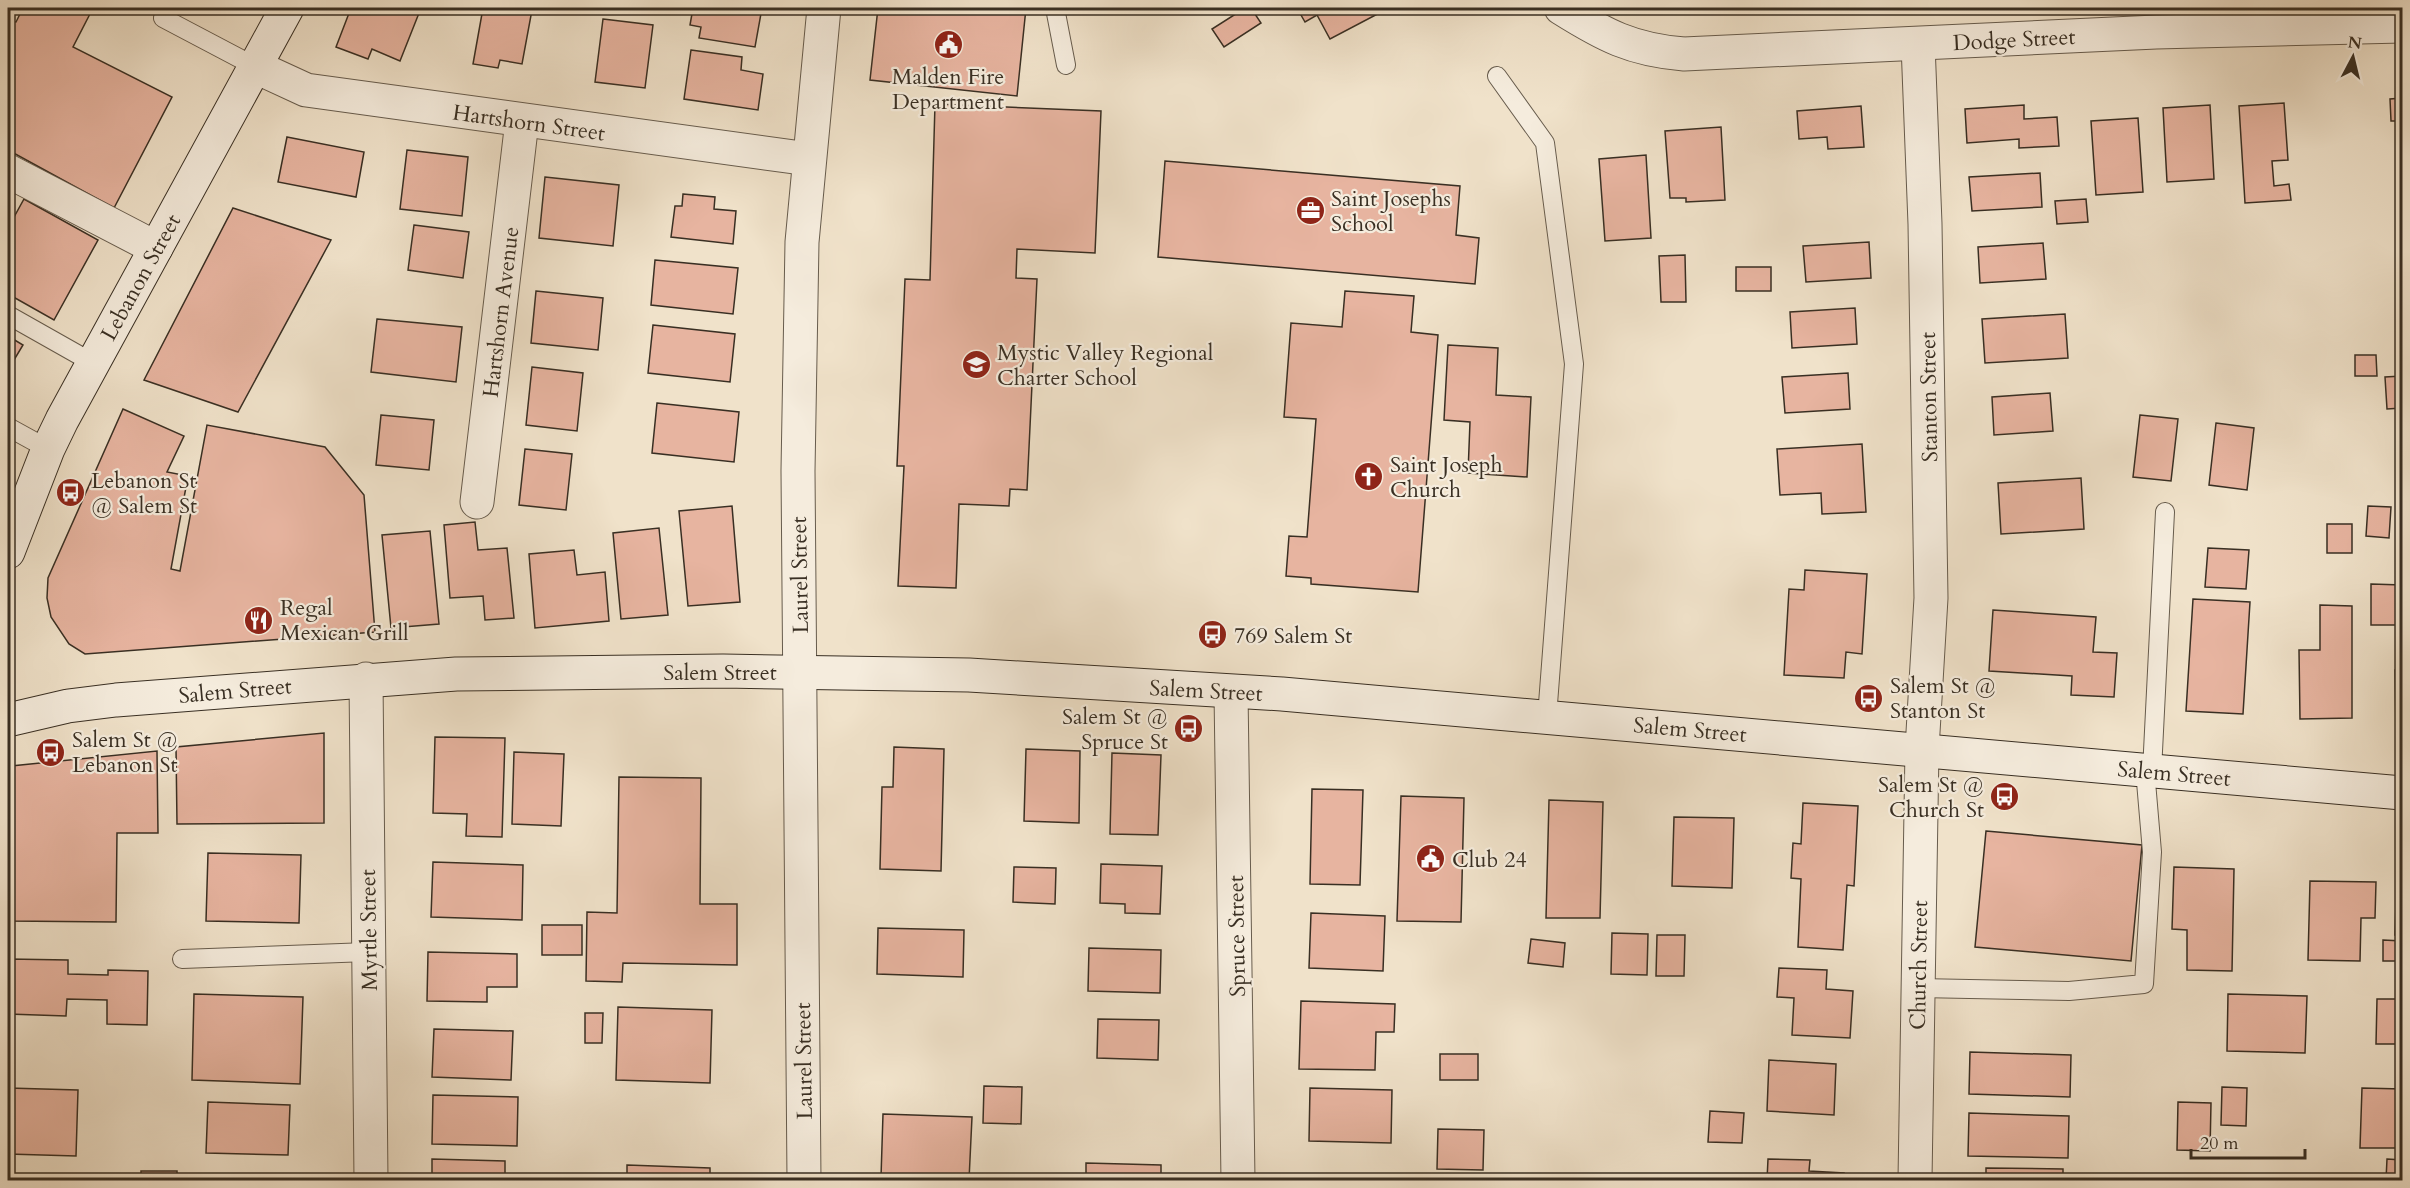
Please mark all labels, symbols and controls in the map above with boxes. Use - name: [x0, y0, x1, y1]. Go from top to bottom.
- street label: Dodge Street: [1952, 22, 2076, 58]
- north arrow: [2323, 27, 2383, 87]
- public building icon: Malden Fire Department: [932, 28, 964, 60]
- text: N: [2346, 31, 2363, 55]
- place label: Malden Fire Department: [892, 62, 1004, 117]
- street label: Hartshorn Street: [451, 97, 607, 149]
- place label: Saint Josephs School: [1331, 184, 1451, 239]
- office icon: Saint Josephs School: [1294, 195, 1326, 227]
- street label: Lebanon Street: [94, 209, 188, 346]
- street label: Hartshorn Avenue: [476, 225, 526, 399]
- street label: Stanton Street: [1913, 332, 1945, 462]
- place label: Mystic Valley Regional Charter School: [997, 338, 1214, 393]
- school or university icon: Mystic Valley Regional Charter School: [960, 349, 992, 381]
- place label: Saint Joseph Church: [1390, 450, 1503, 505]
- church icon: Saint Joseph Church: [1353, 461, 1385, 493]
- place label: Lebanon St @ Salem St: [91, 466, 197, 521]
- bus stop icon: Lebanon St @ Salem St: [54, 477, 86, 509]
- street label: Laurel Street: [784, 516, 816, 634]
- place label: Regal Mexican Grill: [280, 593, 409, 648]
- restaurant icon: Regal Mexican Grill: [243, 604, 275, 636]
- bus stop icon: 769 Salem St: [1197, 619, 1229, 651]
- place label: 769 Salem St: [1234, 621, 1352, 651]
- street label: Salem Street: [663, 658, 777, 688]
- street label: Salem Street: [177, 671, 293, 711]
- place label: Salem St @ Stanton St: [1890, 671, 1996, 726]
- street label: Salem Street: [1148, 673, 1263, 709]
- bus stop icon: Salem St @ Stanton St: [1853, 682, 1885, 714]
- place label: Salem St @ Spruce St: [1062, 702, 1168, 757]
- street label: Salem Street: [1632, 710, 1748, 750]
- bus stop icon: Salem St @ Spruce St: [1173, 713, 1205, 745]
- place label: Salem St @ Lebanon St: [72, 725, 178, 780]
- bus stop icon: Salem St @ Lebanon St: [35, 736, 67, 768]
- street label: Salem Street: [2116, 754, 2232, 794]
- place label: Salem St @ Church St: [1878, 770, 1984, 825]
- bus stop icon: Salem St @ Church St: [1989, 781, 2021, 813]
- public building icon: Club 24: [1415, 843, 1447, 875]
- place label: Club 24: [1452, 845, 1527, 875]
- street label: Myrtle Street: [353, 869, 385, 991]
- street label: Spruce Street: [1221, 875, 1253, 997]
- street label: Church Street: [1903, 900, 1935, 1030]
- street label: Laurel Street: [788, 1002, 820, 1120]
- scale bar: [2191, 1122, 2305, 1160]
- text: 20 m: [2200, 1131, 2239, 1156]

